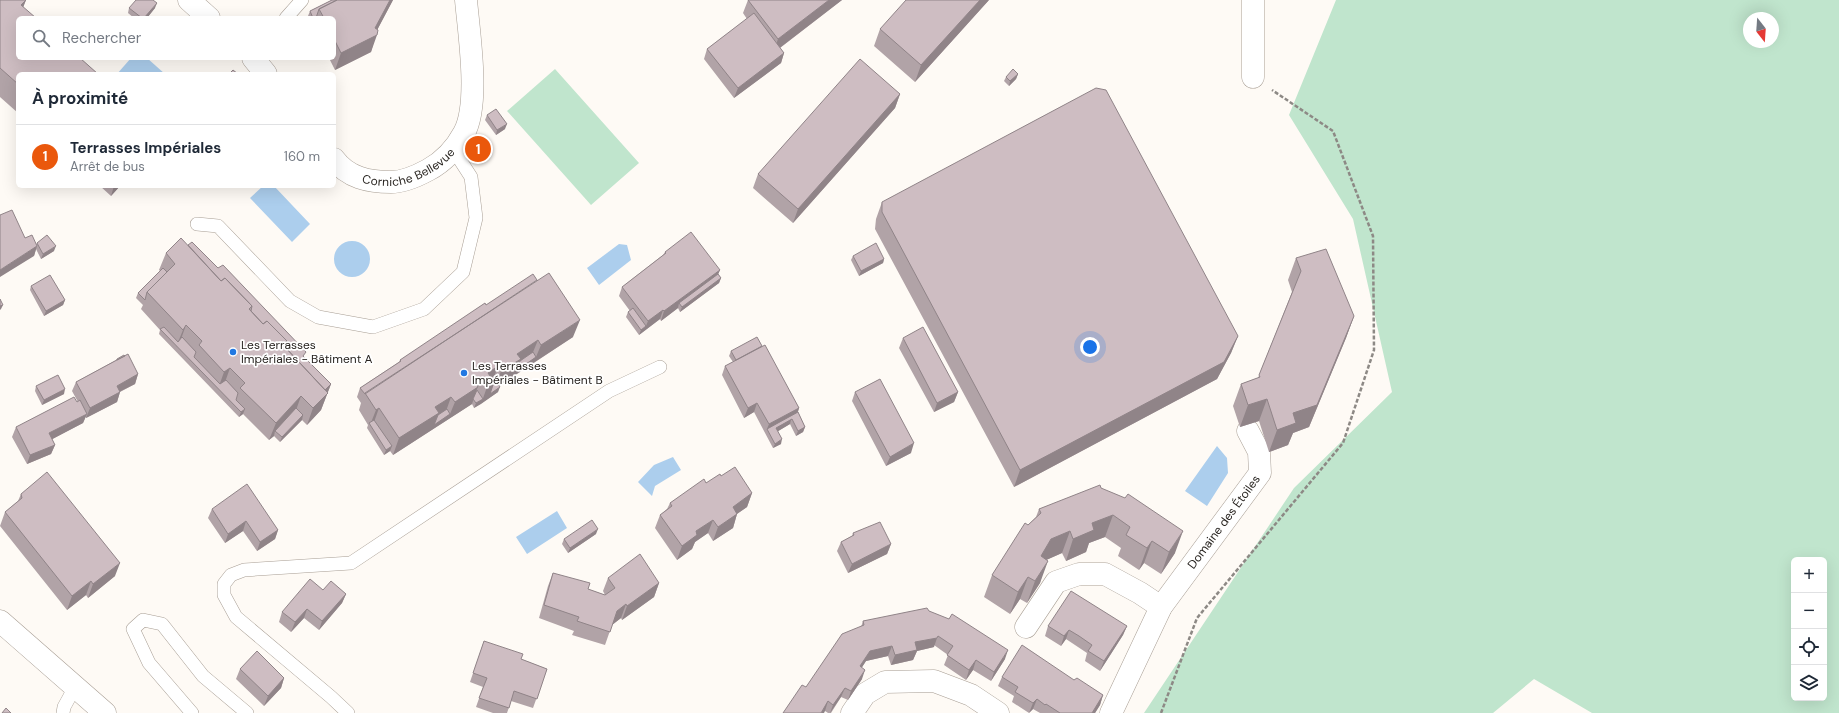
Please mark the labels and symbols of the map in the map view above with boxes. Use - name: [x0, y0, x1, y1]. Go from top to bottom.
- north arrow: [1743, 12, 1779, 48]
- pin: 1: [465, 134, 491, 164]
- street label: Corniche Bellevue: [361, 144, 458, 190]
- place label: Les Terrasses Impériales - Bâtiment A: [241, 337, 373, 367]
- your location: [1080, 337, 1100, 357]
- marker: Les Terrasses Impériales - Bâtiment A: [228, 347, 238, 357]
- place label: Les Terrasses Impériales - Bâtiment B: [472, 358, 603, 388]
- marker: Les Terrasses Impériales - Bâtiment B: [459, 368, 469, 378]
- street label: Domaine des Étoiles: [1184, 472, 1264, 572]

